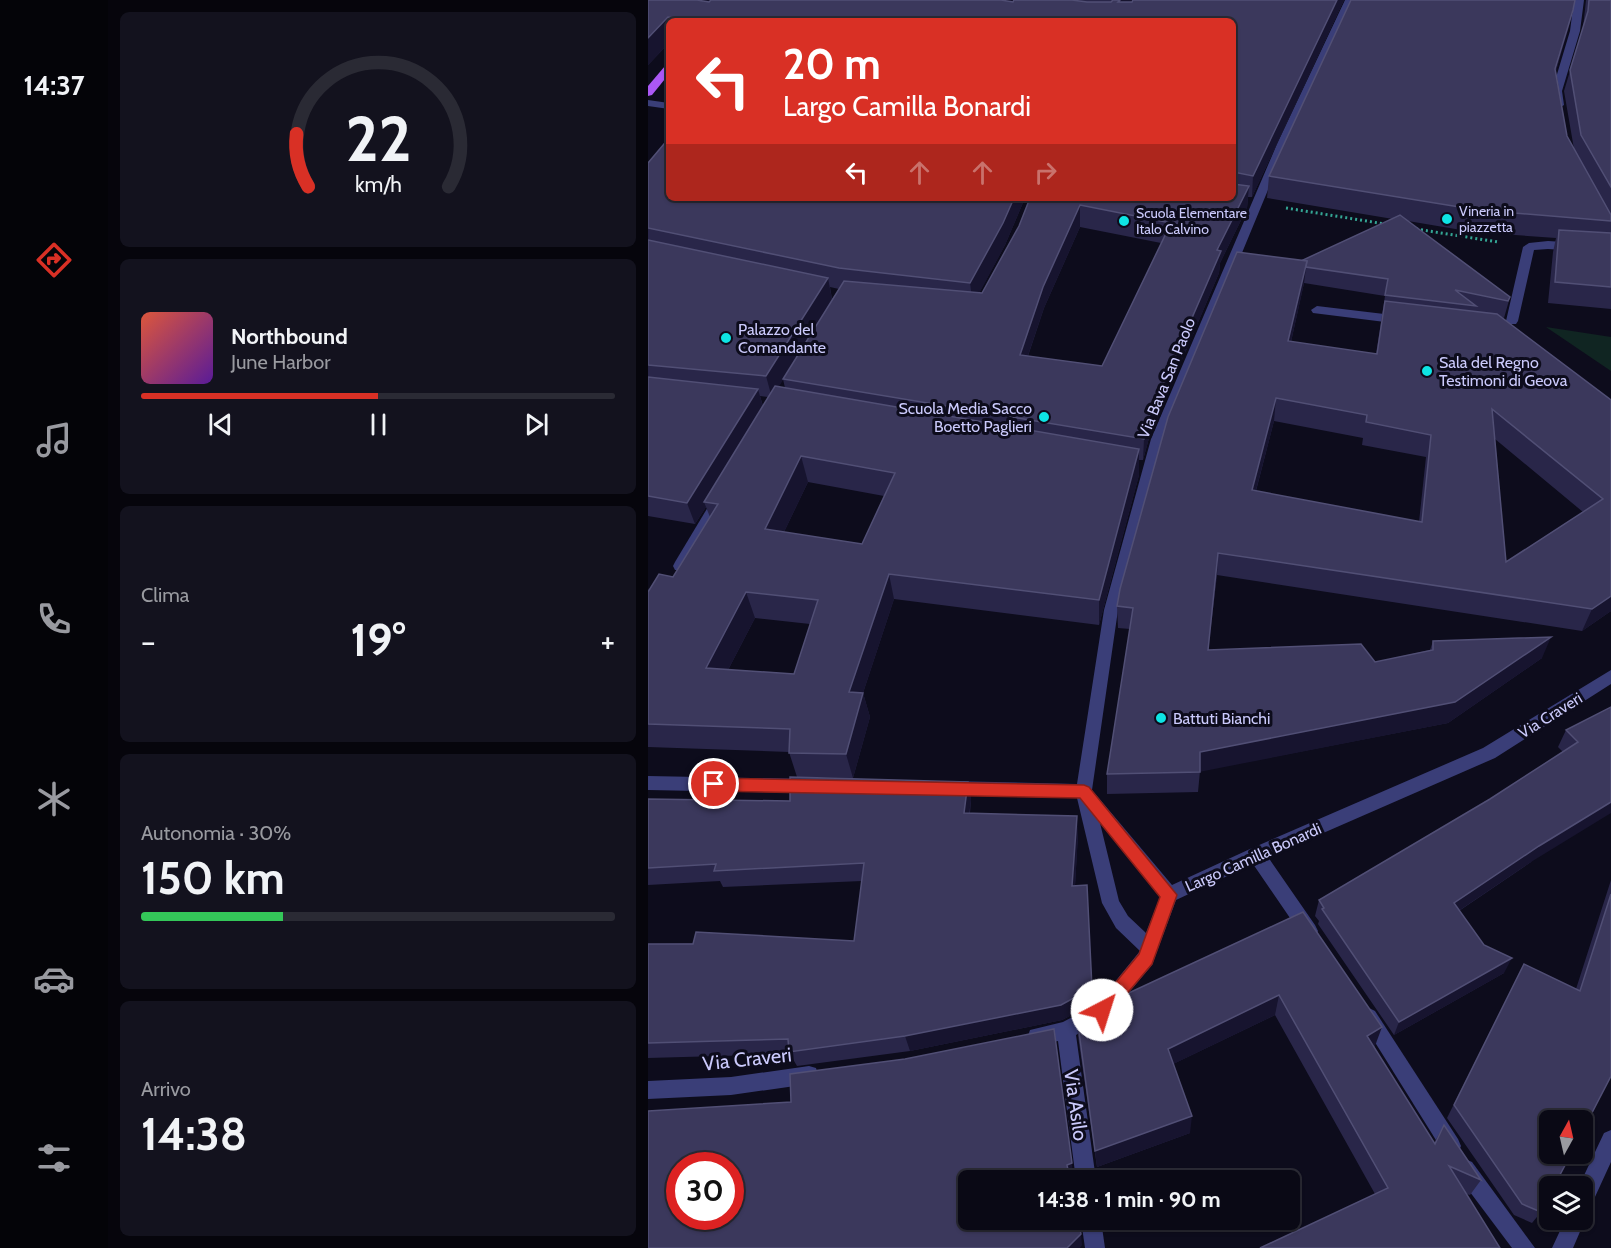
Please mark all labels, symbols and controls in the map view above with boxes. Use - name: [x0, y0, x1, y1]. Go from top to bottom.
- text: 20 m: [783, 38, 881, 90]
- icon: left: [684, 42, 762, 120]
- text: 14:37: [23, 69, 85, 102]
- text: Largo Camilla Bonardi: [783, 90, 1031, 123]
- text: 22: [345, 101, 411, 177]
- icon: left: [840, 156, 873, 189]
- icon: ahead: [903, 156, 936, 189]
- icon: ahead: [966, 156, 999, 189]
- icon: right: [1029, 156, 1062, 189]
- text: km/h: [355, 171, 401, 197]
- place label: Vineria in piazzetta: [1459, 202, 1514, 236]
- place label: Scuola Elementare Italo Calvino: [1136, 204, 1247, 238]
- marker: Vineria in piazzetta: [1440, 212, 1454, 226]
- marker: Scuola Elementare Italo Calvino: [1117, 214, 1131, 228]
- icon: directions: [33, 239, 75, 281]
- street label: Via Bava San Paolo: [1134, 315, 1199, 441]
- place label: Palazzo del Comandante: [738, 320, 826, 357]
- text: Northbound: [231, 323, 348, 350]
- marker: Palazzo del Comandante: [719, 331, 733, 345]
- text: June Harbor: [231, 350, 331, 374]
- place label: Sala del Regno Testimoni di Geova: [1439, 353, 1568, 390]
- marker: Sala del Regno Testimoni di Geova: [1420, 364, 1434, 378]
- place label: Scuola Media Sacco Boetto Paglieri: [898, 399, 1032, 436]
- icon: previous: [204, 408, 237, 441]
- icon: pause: [362, 408, 395, 441]
- icon: next: [520, 408, 553, 441]
- marker: Scuola Media Sacco Boetto Paglieri: [1037, 410, 1051, 424]
- icon: music: [33, 419, 75, 461]
- text: Clima: [141, 583, 189, 607]
- icon: phone: [33, 598, 75, 640]
- text: 19°: [351, 613, 405, 667]
- text: −: [141, 621, 156, 661]
- text: +: [600, 621, 615, 661]
- street label: Via Craveri: [1515, 688, 1586, 742]
- place label: Battuti Bianchi: [1173, 709, 1270, 728]
- marker: Battuti Bianchi: [1154, 711, 1168, 725]
- pin: [688, 758, 739, 809]
- icon: arrive: [697, 767, 730, 800]
- icon: climate: [33, 778, 75, 820]
- street label: Largo Camilla Bonardi: [1182, 819, 1324, 896]
- text: Autonomia · 30%: [141, 821, 291, 845]
- text: 150 km: [141, 851, 285, 905]
- icon: car: [33, 958, 75, 1000]
- position arrow: [1070, 978, 1134, 1042]
- street label: Via Craveri: [701, 1042, 793, 1076]
- street label: Via Asilo: [1059, 1068, 1093, 1142]
- text: Arrivo: [141, 1077, 191, 1101]
- text: 14:38: [141, 1107, 247, 1161]
- north arrow: [1539, 1110, 1593, 1164]
- map controls: [1539, 1110, 1593, 1230]
- icon: filters: [33, 1137, 75, 1179]
- speed limit sign: 30: [666, 1152, 744, 1230]
- button: layers: [1539, 1176, 1593, 1230]
- text: 14:38 · 1 min · 90 m: [1037, 1186, 1221, 1213]

